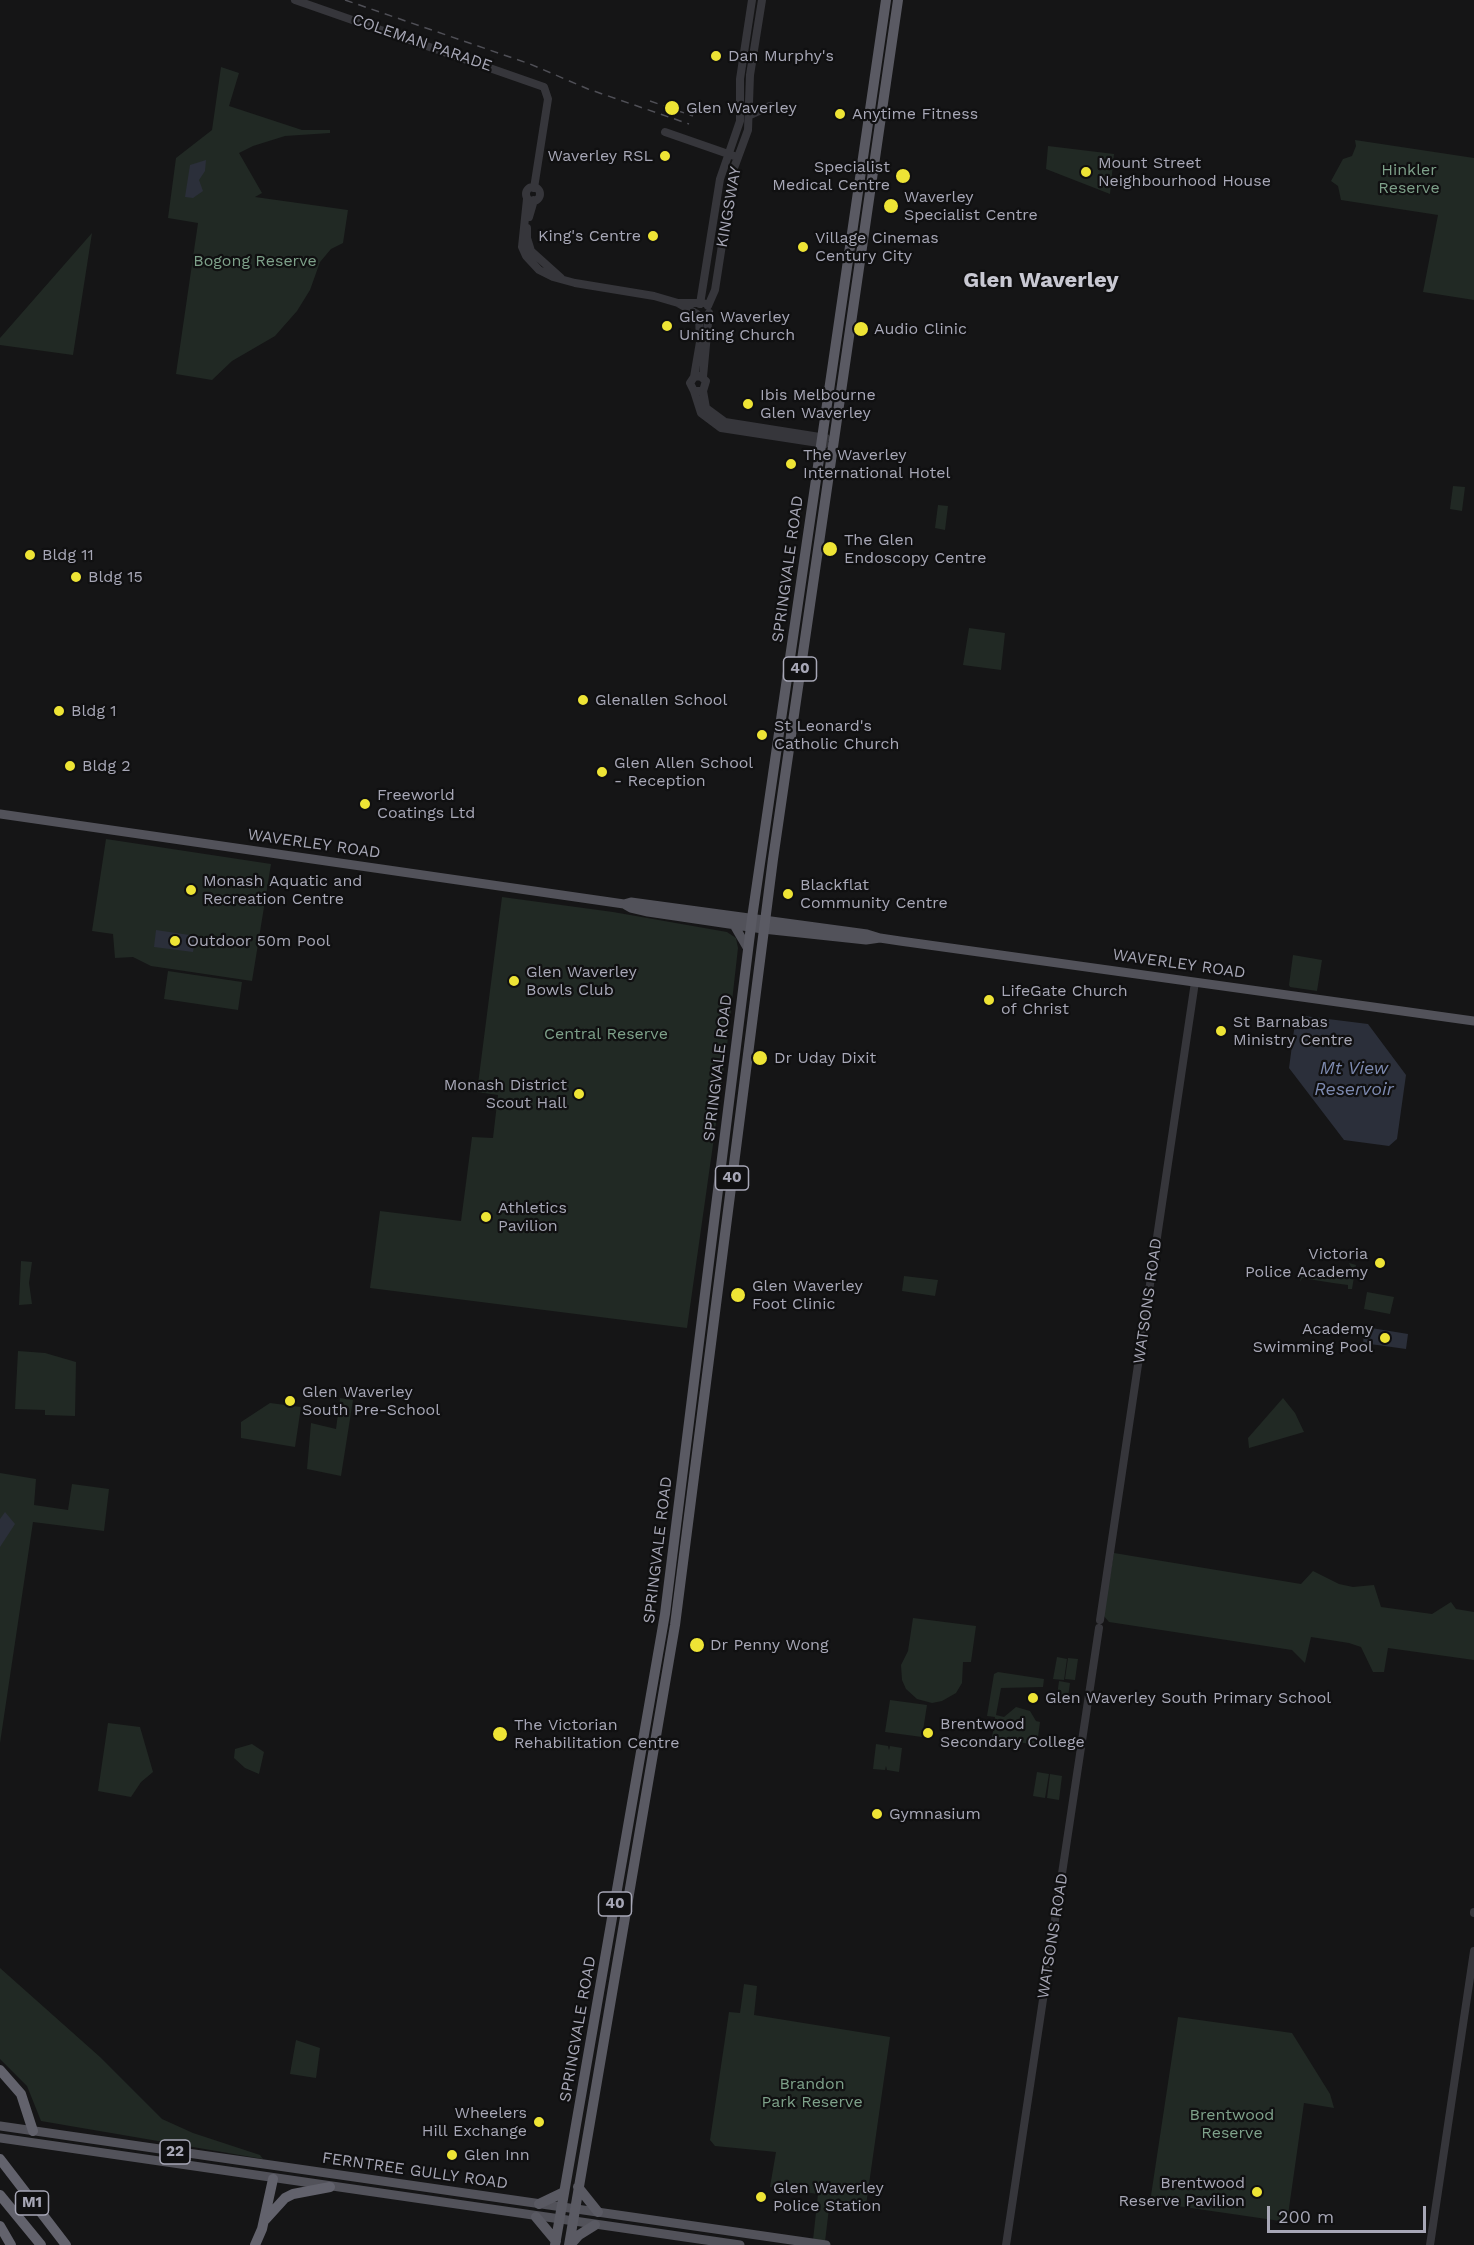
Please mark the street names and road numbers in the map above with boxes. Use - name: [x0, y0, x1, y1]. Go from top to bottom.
- street label: COLEMAN PARADE: [350, 10, 494, 76]
- street label: KINGSWAY: [712, 165, 746, 249]
- street label: SPRINGVALE ROAD: [768, 494, 808, 644]
- road number: 40: [784, 657, 816, 681]
- street label: WAVERLEY ROAD: [246, 825, 382, 863]
- street label: WAVERLEY ROAD: [1111, 945, 1247, 983]
- street label: SPRINGVALE ROAD: [699, 993, 737, 1143]
- road number: 40: [716, 1166, 748, 1190]
- street label: WATSONS ROAD: [1130, 1237, 1166, 1365]
- street label: SPRINGVALE ROAD: [639, 1475, 677, 1625]
- street label: WATSONS ROAD: [1034, 1872, 1072, 2000]
- road number: 40: [598, 1892, 632, 1916]
- street label: SPRINGVALE ROAD: [556, 1954, 600, 2104]
- road number: 22: [160, 2140, 190, 2164]
- street label: FERNTREE GULLY ROAD: [321, 2148, 509, 2194]
- road number: M1: [15, 2191, 48, 2215]

